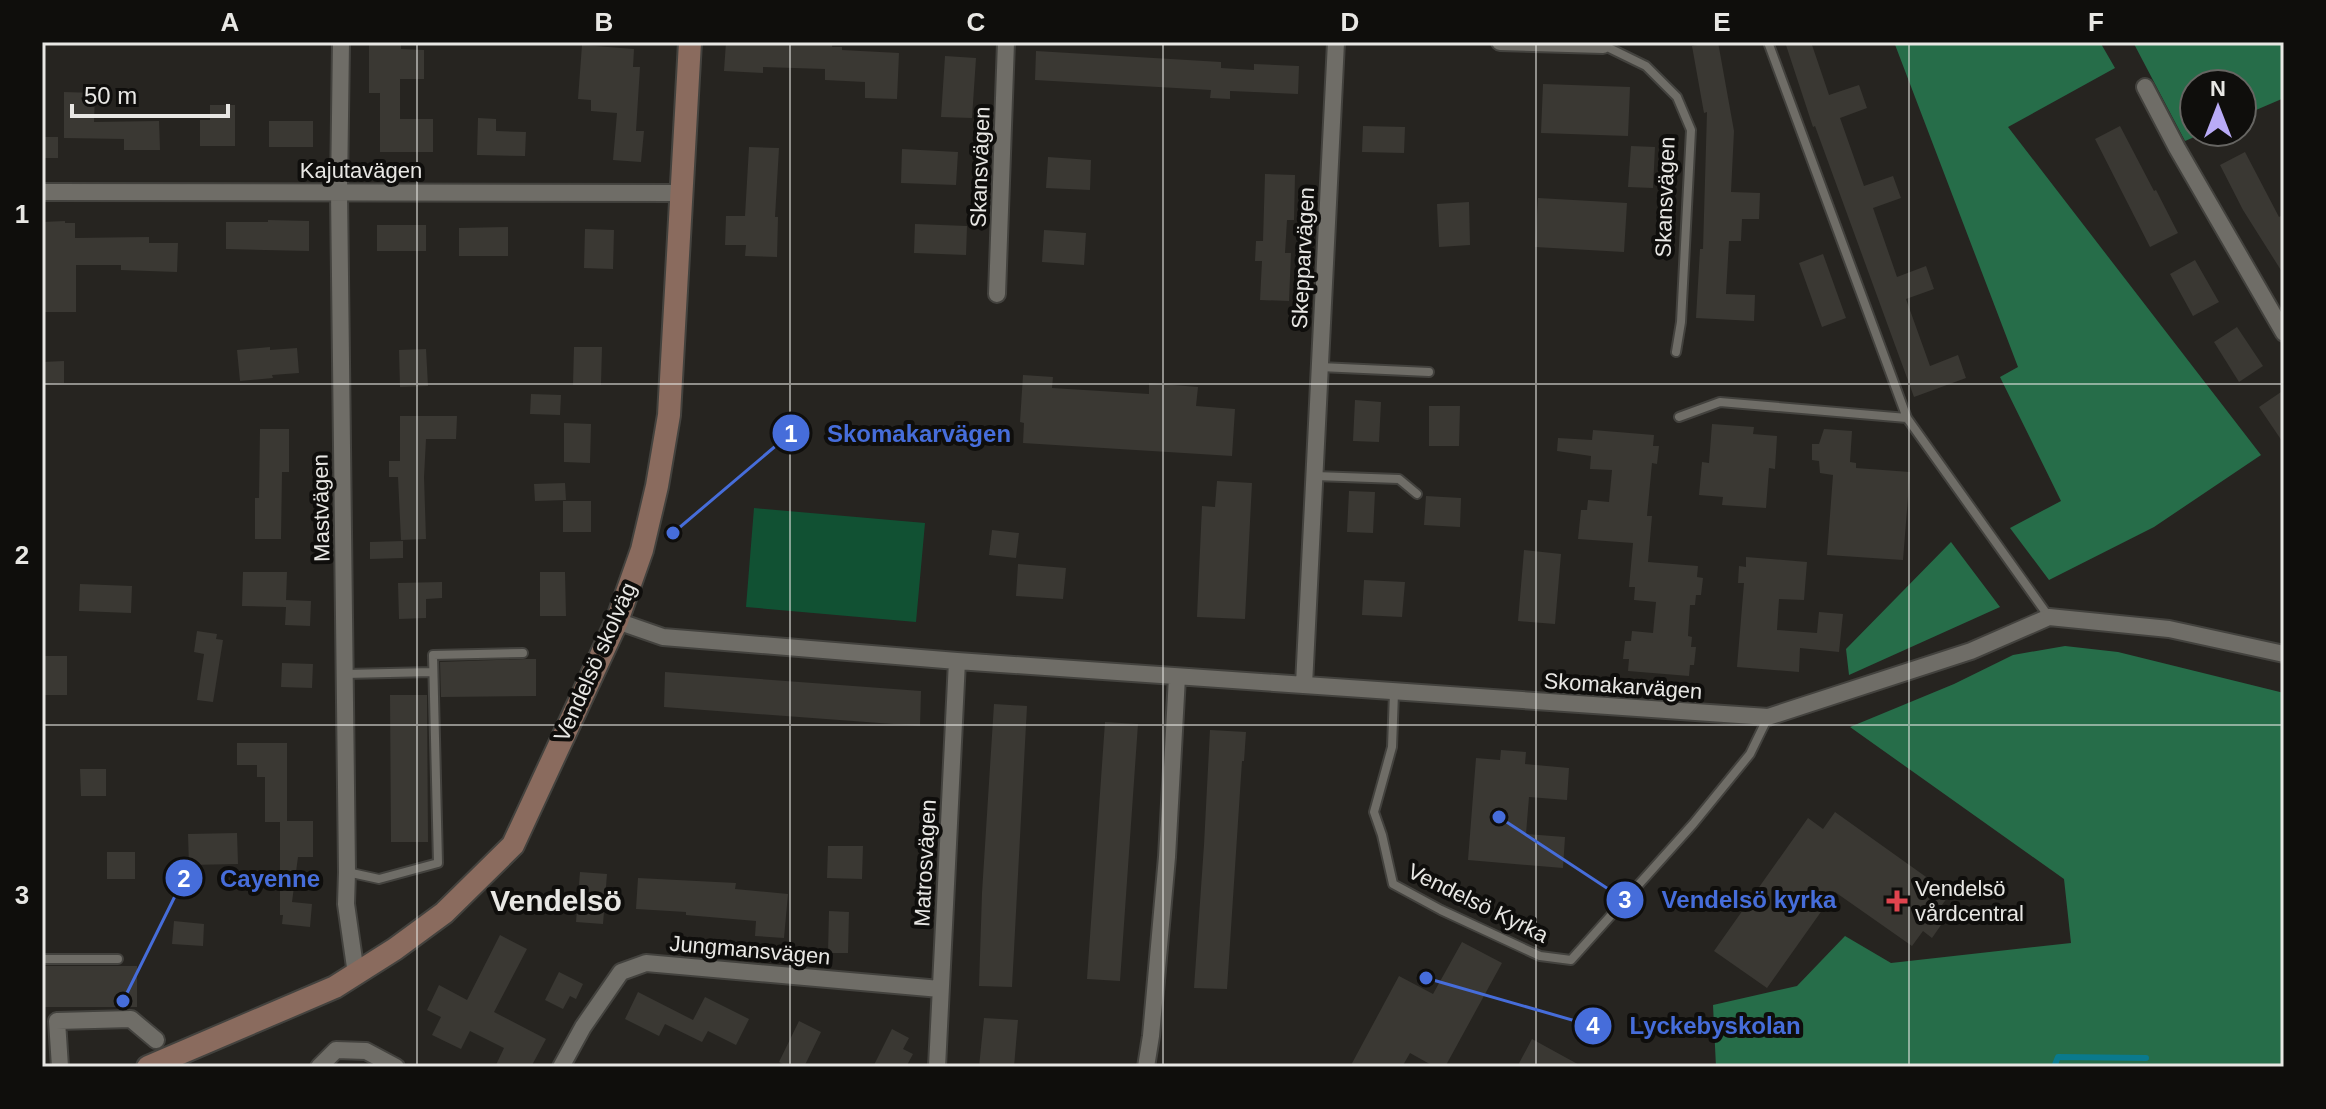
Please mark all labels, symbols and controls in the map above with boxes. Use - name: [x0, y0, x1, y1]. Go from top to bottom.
- text: A: [221, 7, 240, 37]
- text: B: [595, 7, 613, 37]
- text: C: [967, 7, 986, 37]
- text: D: [1341, 7, 1359, 37]
- text: E: [1713, 7, 1731, 37]
- text: F: [2088, 7, 2104, 37]
- scale bar: [72, 68, 228, 118]
- north arrow: [2178, 68, 2258, 148]
- text: N: [2210, 76, 2226, 101]
- text: 50 m: [84, 82, 137, 109]
- street label: Skansvägen: [965, 106, 995, 228]
- street label: Skansvägen: [1650, 136, 1680, 258]
- street label: Kajutavägen: [300, 158, 422, 183]
- street label: Skepparvägen: [1287, 186, 1319, 330]
- text: 1: [15, 199, 29, 229]
- callout: Skomakarvägen: [771, 409, 1027, 457]
- text: 1: [784, 420, 798, 447]
- text: Skomakarvägen: [827, 420, 1011, 447]
- street label: Mastvägen: [308, 454, 334, 562]
- text: 2: [15, 540, 29, 570]
- street label: Vendelsö skolväg: [549, 579, 641, 745]
- street label: Skomakarvägen: [1543, 668, 1703, 704]
- street label: Matrosvägen: [909, 799, 941, 927]
- callout: Cayenne: [164, 854, 336, 902]
- street label: Vendelsö Kyrka: [1404, 858, 1553, 948]
- text: 2: [177, 865, 191, 892]
- text: Cayenne: [220, 865, 320, 892]
- callout: Vendelsö kyrka: [1605, 876, 1852, 924]
- place label: Vendelsö vårdcentral: [1915, 876, 2024, 926]
- text: 3: [15, 880, 29, 910]
- district label: Vendelsö: [490, 884, 622, 917]
- text: 3: [1618, 886, 1632, 913]
- text: Vendelsö kyrka: [1662, 886, 1837, 913]
- marker: Vendelsö vårdcentral: [1886, 890, 1908, 912]
- street label: Jungmansvägen: [668, 931, 832, 969]
- callout: Lyckebyskolan: [1573, 1002, 1816, 1050]
- text: 4: [1586, 1012, 1600, 1039]
- text: Lyckebyskolan: [1629, 1012, 1801, 1039]

